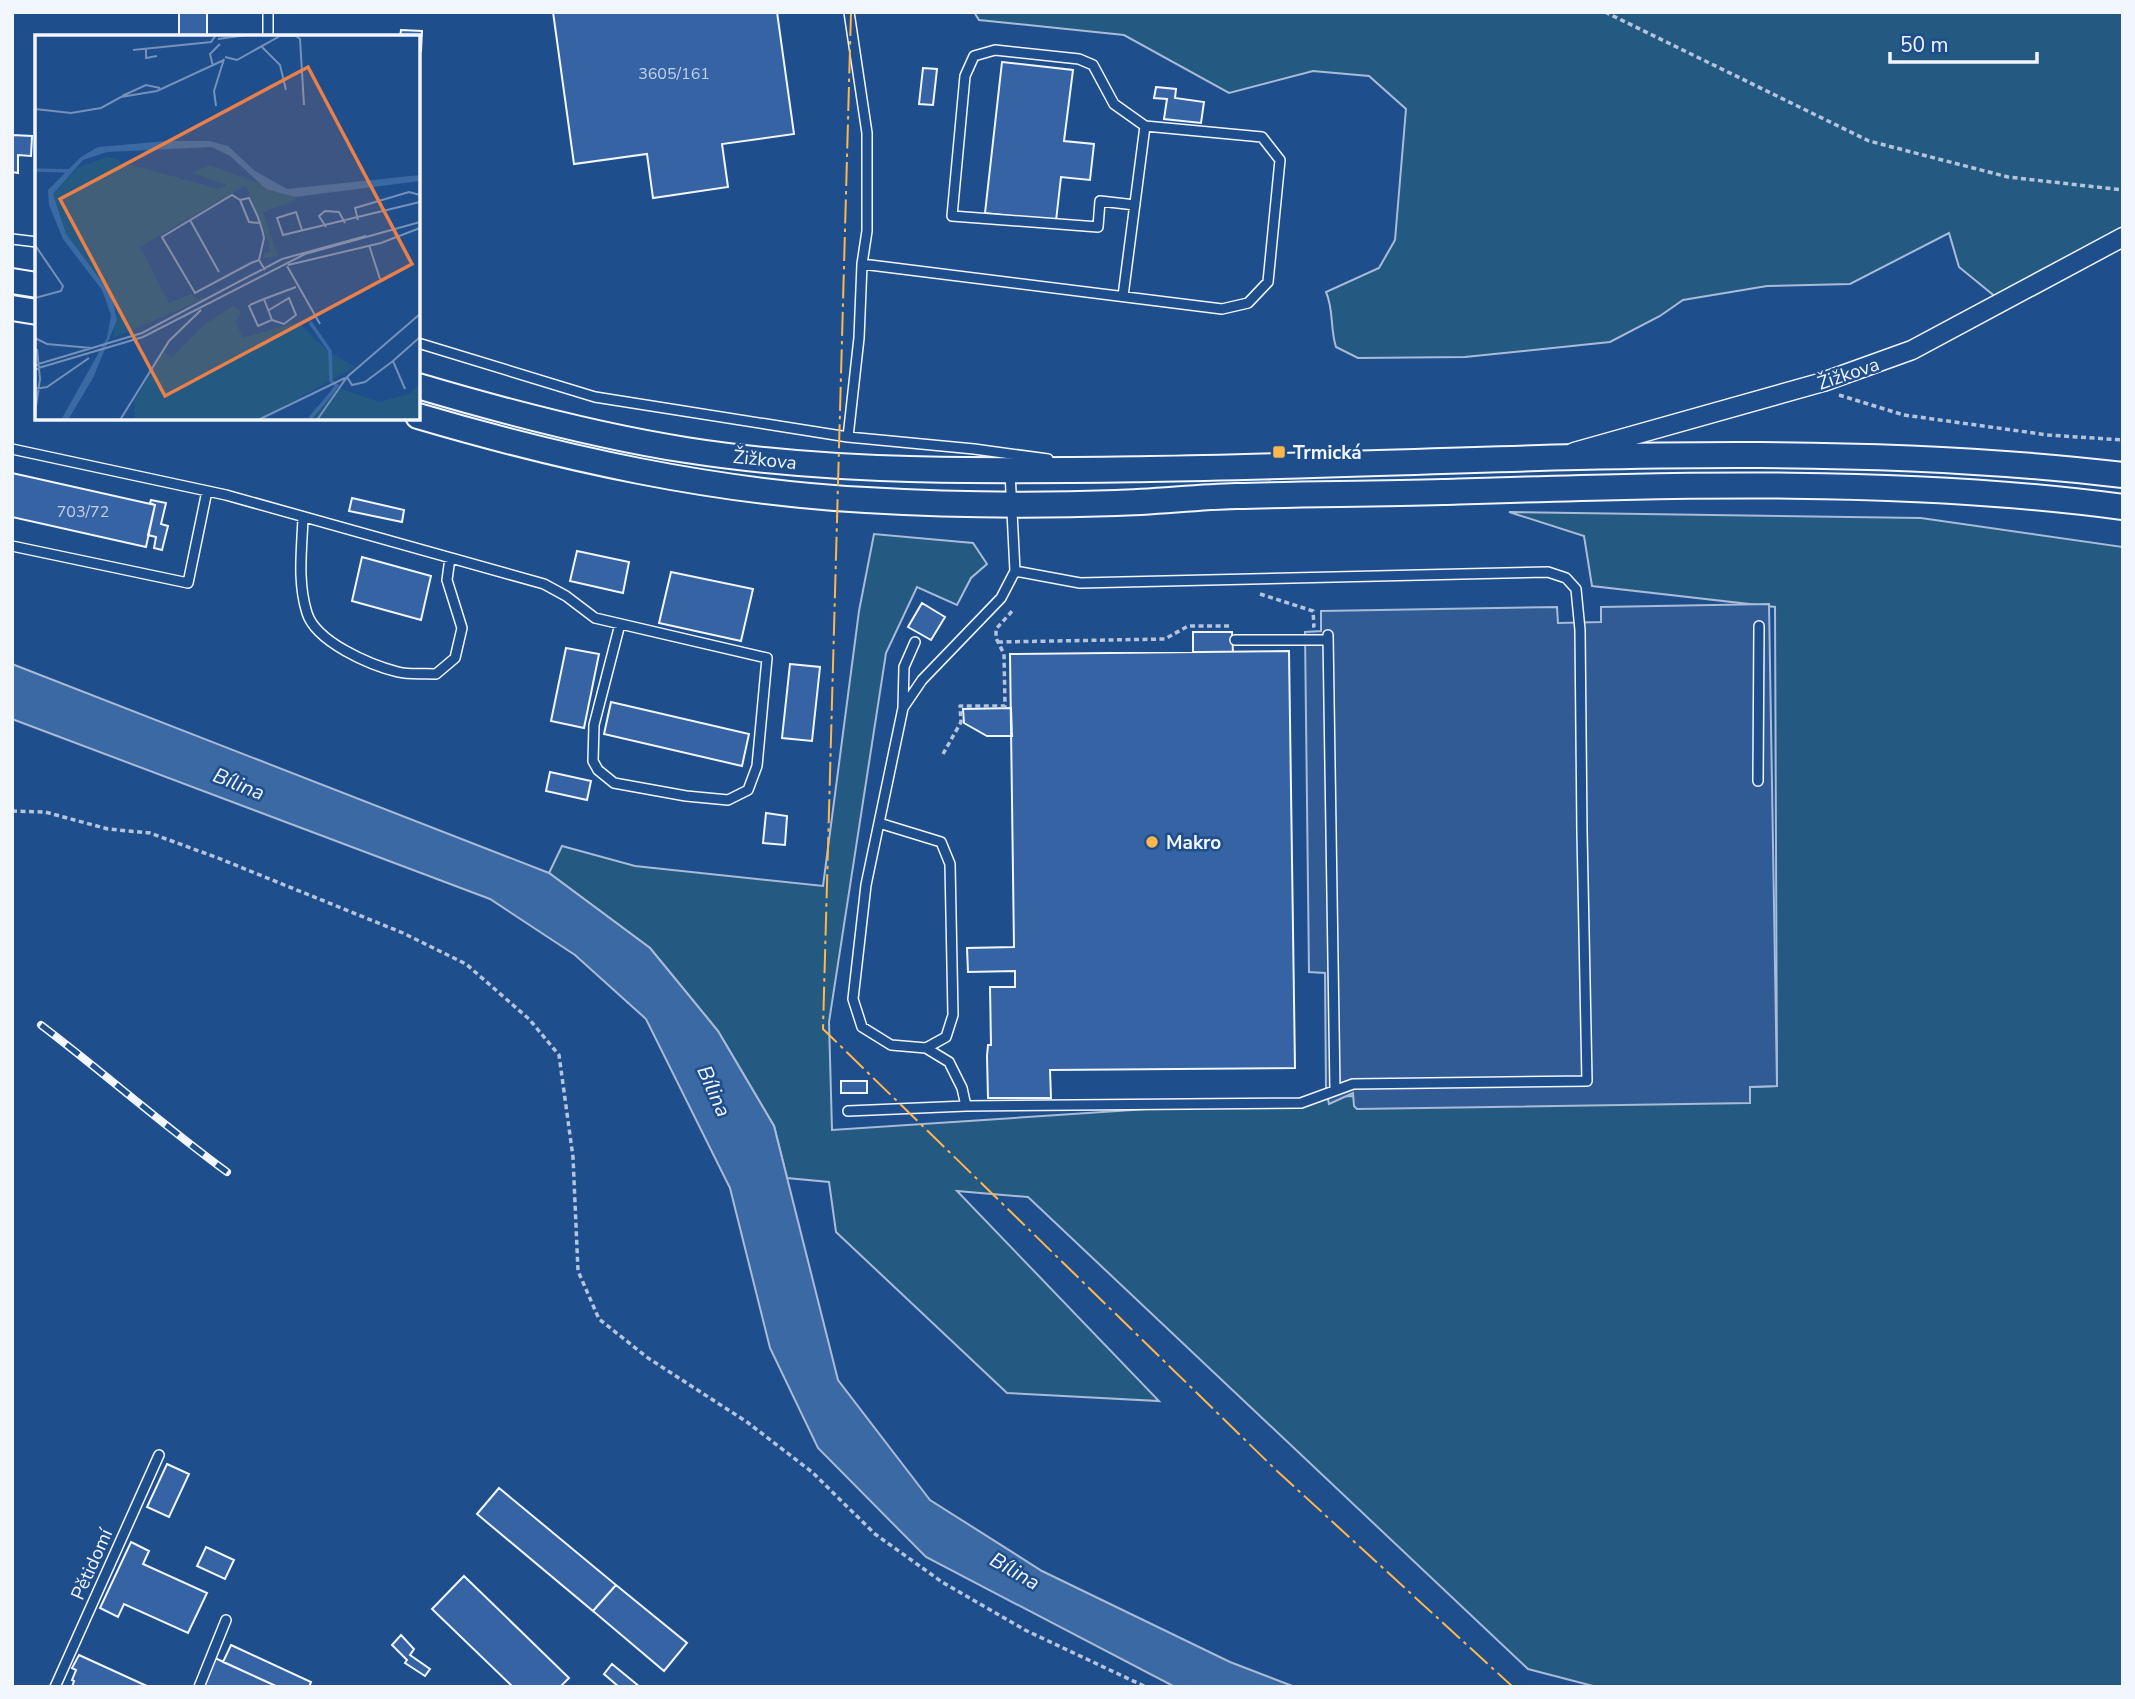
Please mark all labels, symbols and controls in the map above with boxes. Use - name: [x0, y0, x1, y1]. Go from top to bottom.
- scale bar: [1890, 21, 2037, 65]
- text: 50 m: [1900, 31, 1949, 59]
- inset map: [35, 35, 420, 420]
- house number: 3605/161: [638, 63, 710, 85]
- street label: Žižkova: [1814, 351, 1883, 397]
- place label: Trmická: [1293, 440, 1362, 466]
- street label: Žižkova: [732, 444, 798, 476]
- marker: Trmická: [1271, 444, 1287, 460]
- house number: 703/72: [57, 501, 109, 523]
- water label: Bílina: [209, 761, 269, 807]
- place label: Makro: [1166, 830, 1221, 856]
- marker: Makro: [1144, 834, 1160, 850]
- water label: Bílina: [690, 1061, 738, 1121]
- street label: Pětidomí: [65, 1523, 120, 1604]
- water label: Bílina: [985, 1545, 1045, 1597]

